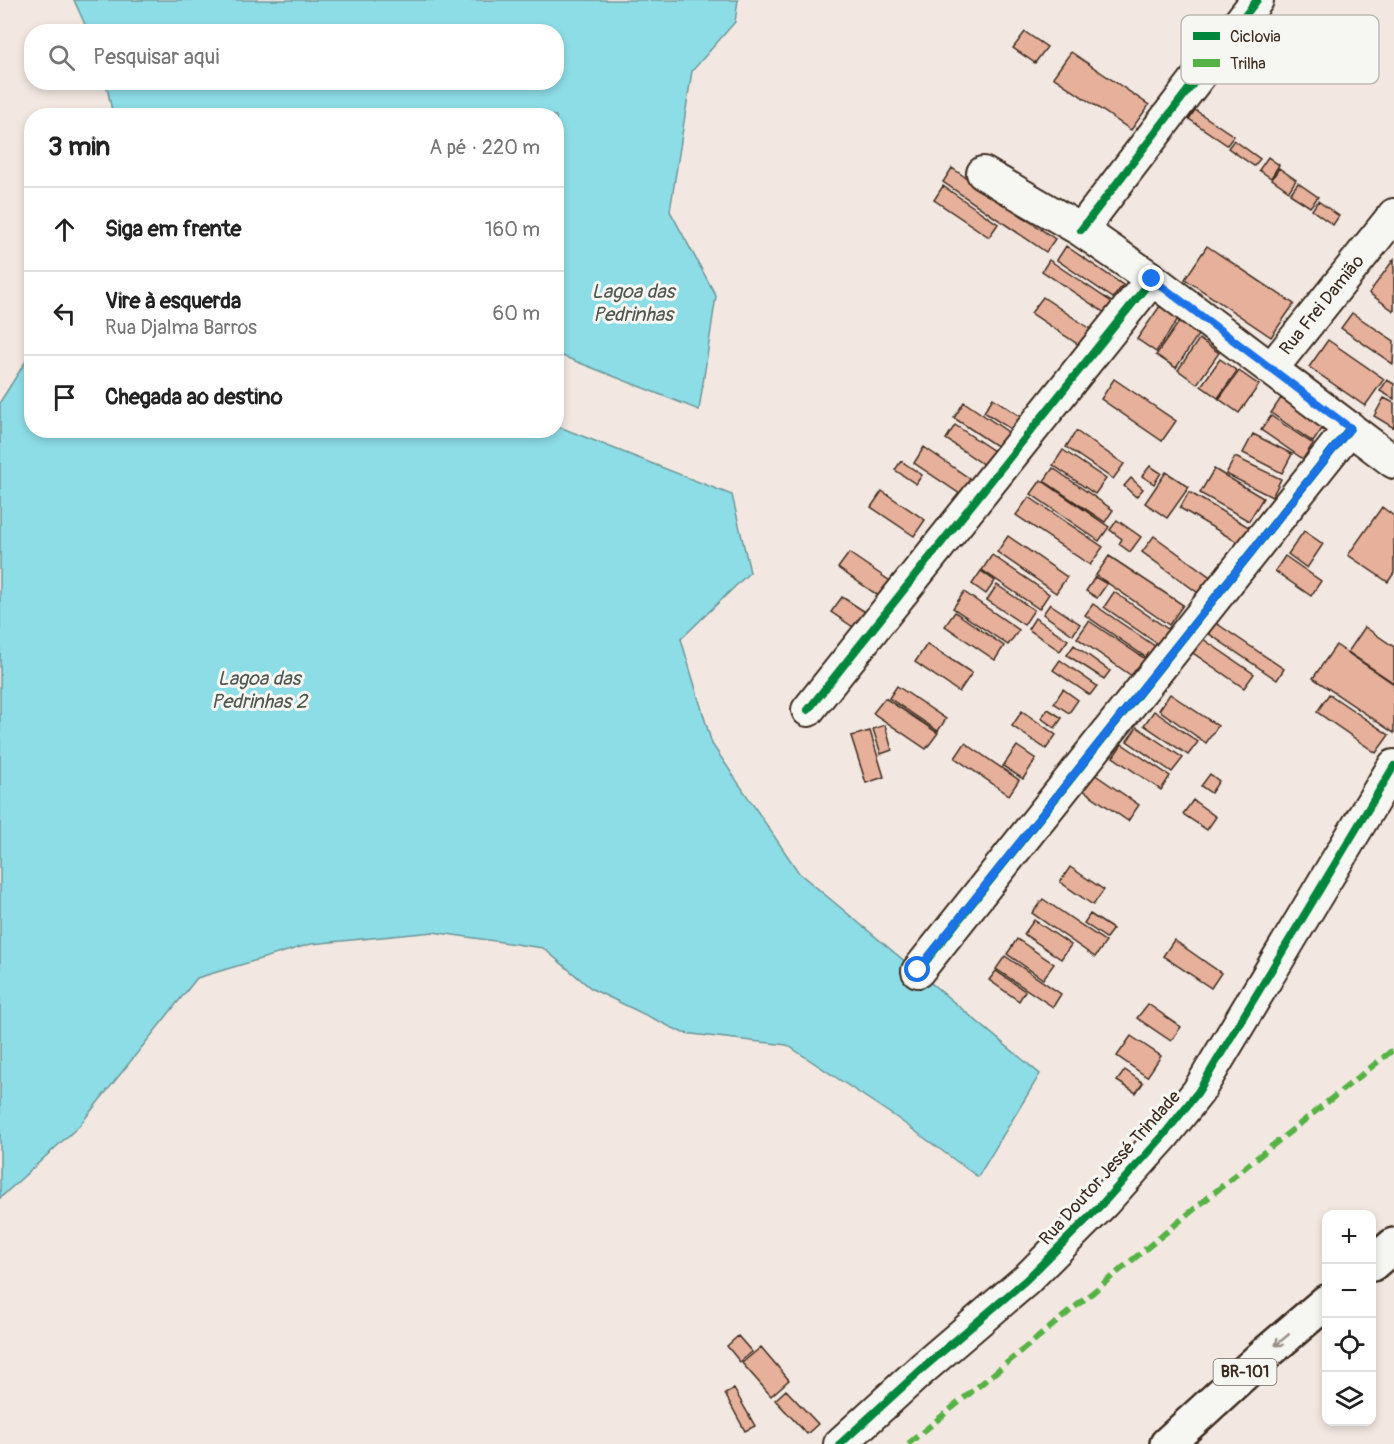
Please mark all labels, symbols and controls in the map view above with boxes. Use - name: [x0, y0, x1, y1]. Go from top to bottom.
- legend: [1181, 15, 1379, 84]
- search box: [24, 24, 564, 90]
- text: Ciclovia: [1230, 27, 1281, 47]
- icon: search: [45, 41, 78, 74]
- text: Pesquisar aqui: [93, 43, 219, 71]
- text: Trilha: [1230, 54, 1266, 74]
- text: 3 min: [48, 131, 110, 163]
- text: A pé · 220 m: [429, 135, 540, 160]
- icon: ahead: [48, 213, 81, 246]
- text: Siga em frente: [105, 215, 241, 243]
- text: 160 m: [485, 217, 540, 242]
- street label: Rua Frei Damião: [1275, 250, 1370, 360]
- route end: [1138, 265, 1164, 291]
- water label: Lagoa das Pedrinhas: [591, 279, 677, 327]
- text: Vire à esquerda: [105, 287, 241, 315]
- icon: left: [48, 297, 81, 330]
- text: 60 m: [493, 301, 540, 326]
- text: Rua Djalma Barros: [105, 315, 257, 340]
- icon: arrive: [48, 381, 81, 414]
- text: Chegada ao destino: [105, 383, 283, 411]
- water label: Lagoa das Pedrinhas 2: [211, 666, 309, 714]
- route start: [904, 956, 930, 982]
- street label: Rua Doutor Jessé Trindade: [1034, 1086, 1186, 1250]
- map controls: [1322, 1210, 1376, 1426]
- button: +: [1322, 1210, 1376, 1264]
- button: −: [1322, 1264, 1376, 1318]
- button: locate: [1322, 1318, 1376, 1372]
- one-way arrow: [1274, 1333, 1290, 1346]
- road number: BR-101: [1214, 1359, 1276, 1385]
- button: layers: [1322, 1372, 1376, 1426]

